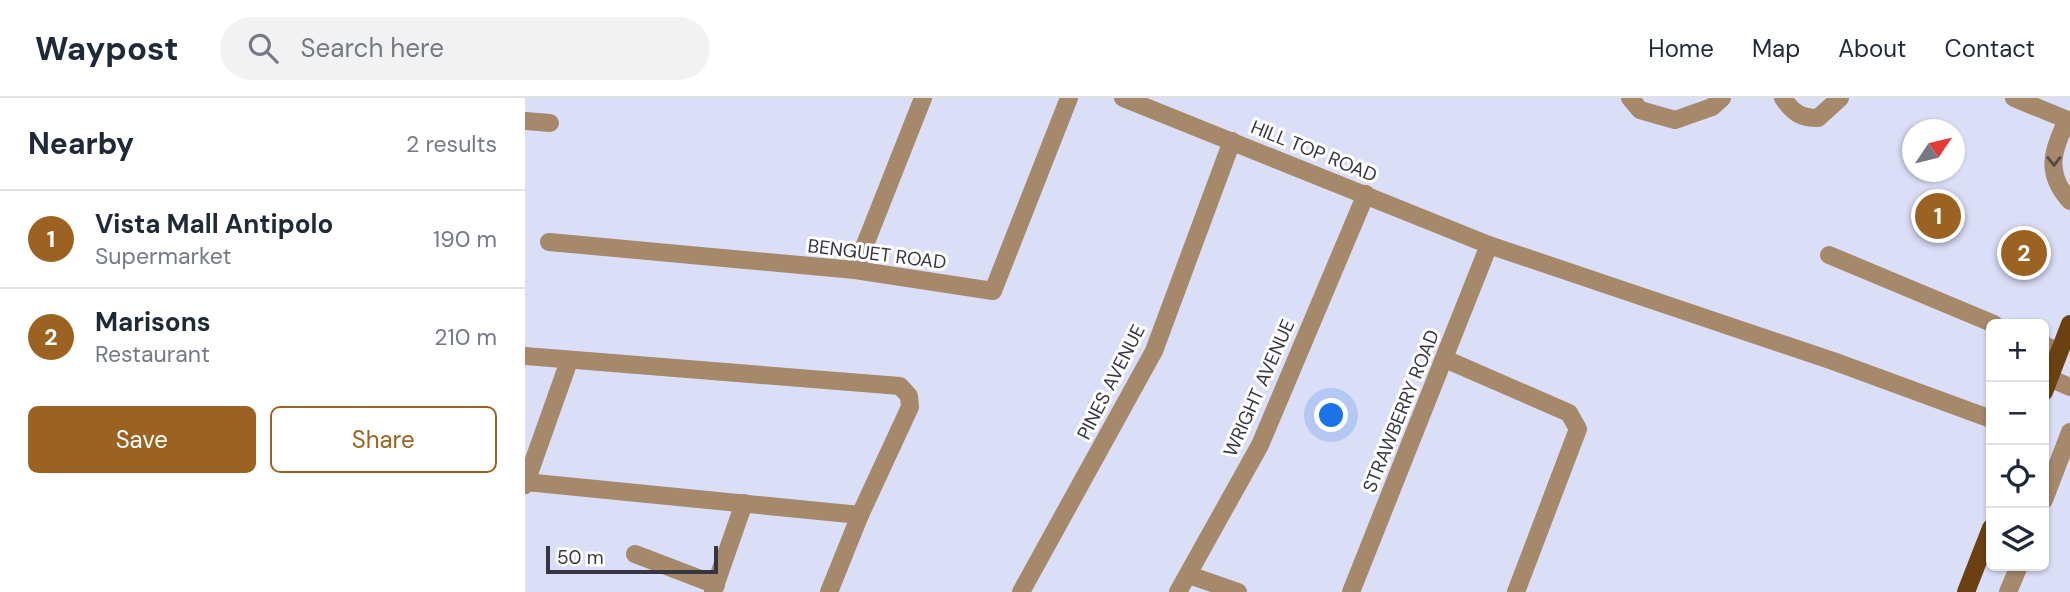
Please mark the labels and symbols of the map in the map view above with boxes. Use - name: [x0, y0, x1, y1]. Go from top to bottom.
- street label: HILL TOP ROAD: [1247, 114, 1381, 188]
- north arrow: [1902, 119, 1965, 182]
- one-way arrow: [2047, 156, 2062, 167]
- pin: 1: [1915, 190, 1961, 242]
- pin: 2: [2001, 227, 2047, 279]
- street label: BENGUET ROAD: [806, 233, 948, 275]
- street label: WRIGHT AVENUE: [1218, 315, 1300, 461]
- street label: PINES AVENUE: [1071, 320, 1151, 444]
- street label: STRAWBERRY ROAD: [1357, 326, 1445, 496]
- your location: [1314, 398, 1348, 432]
- scale bar: [546, 543, 717, 575]

